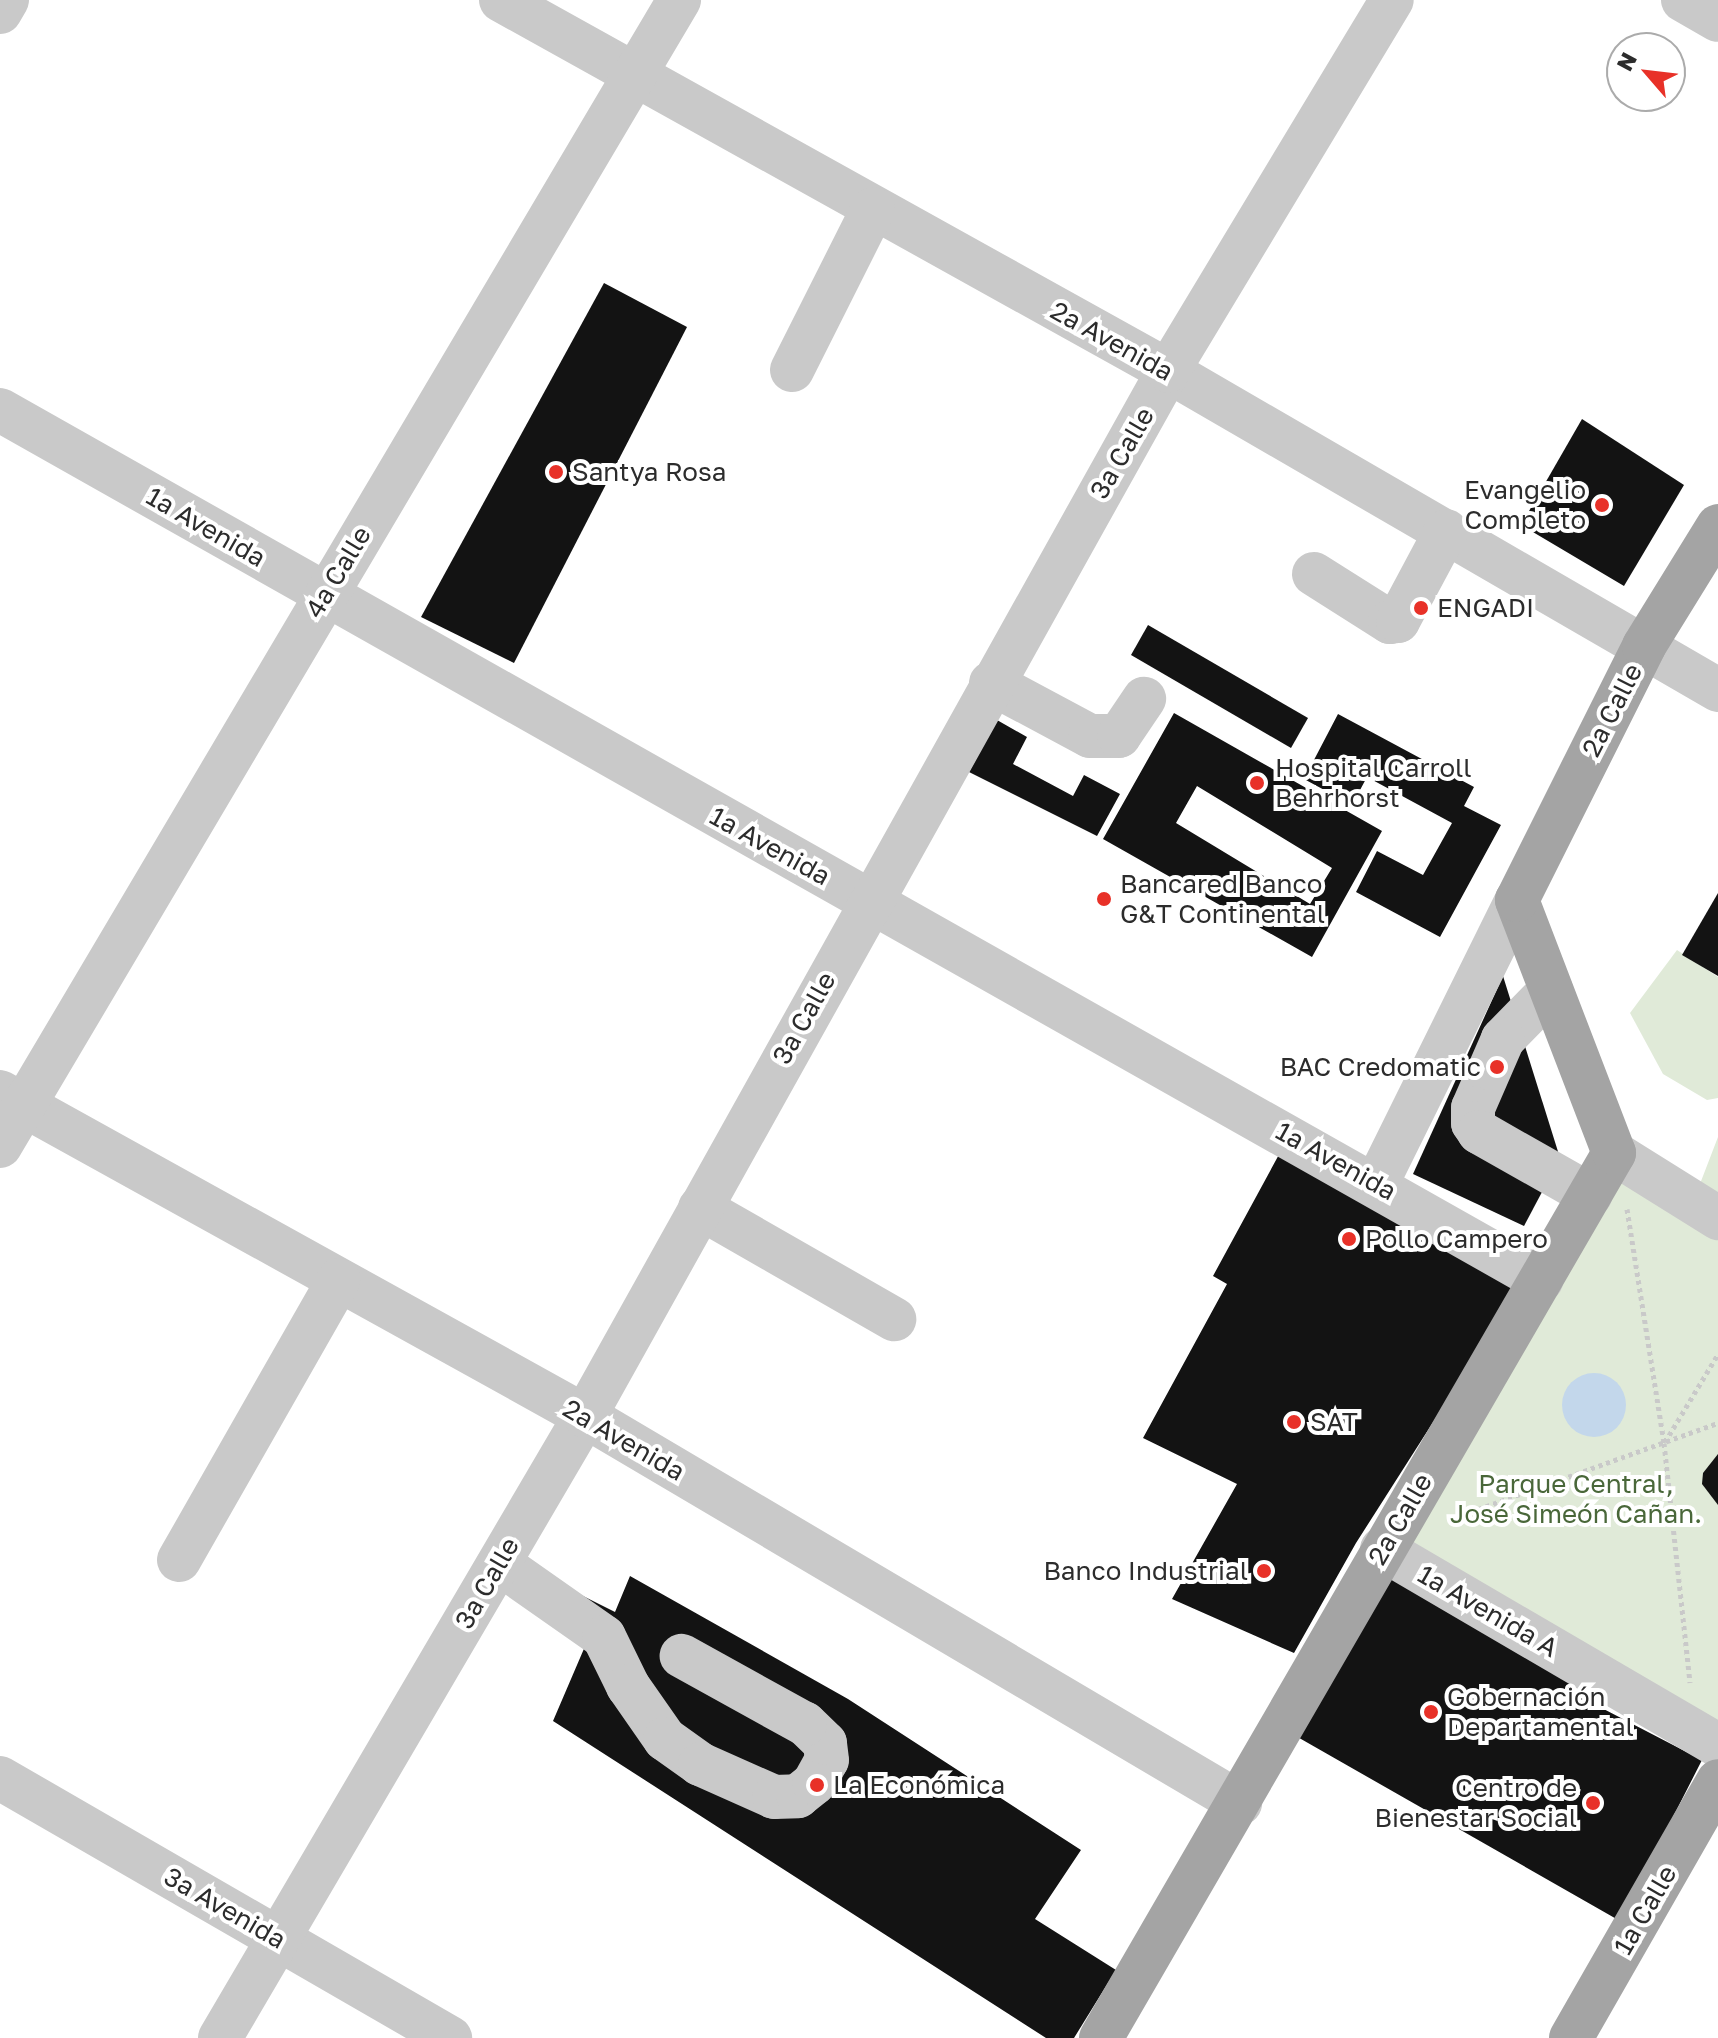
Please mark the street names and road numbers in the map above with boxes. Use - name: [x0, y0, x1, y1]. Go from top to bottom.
- street label: 2a Avenida: [1045, 295, 1179, 387]
- street label: 3a Calle: [1083, 402, 1161, 504]
- street label: 1a Avenida: [141, 480, 271, 574]
- street label: 4a Calle: [299, 521, 377, 623]
- street label: 2a Calle: [1575, 658, 1649, 762]
- street label: 1a Avenida: [705, 800, 835, 892]
- street label: 3a Calle: [766, 967, 842, 1069]
- street label: 1a Avenida: [1271, 1115, 1401, 1207]
- street label: 2a Avenida: [558, 1393, 690, 1487]
- street label: 2a Calle: [1361, 1468, 1439, 1570]
- street label: 3a Calle: [448, 1532, 526, 1634]
- street label: 1a Avenida A: [1413, 1558, 1563, 1664]
- street label: 1a Calle: [1607, 1860, 1683, 1960]
- street label: 3a Avenida: [159, 1861, 291, 1955]

